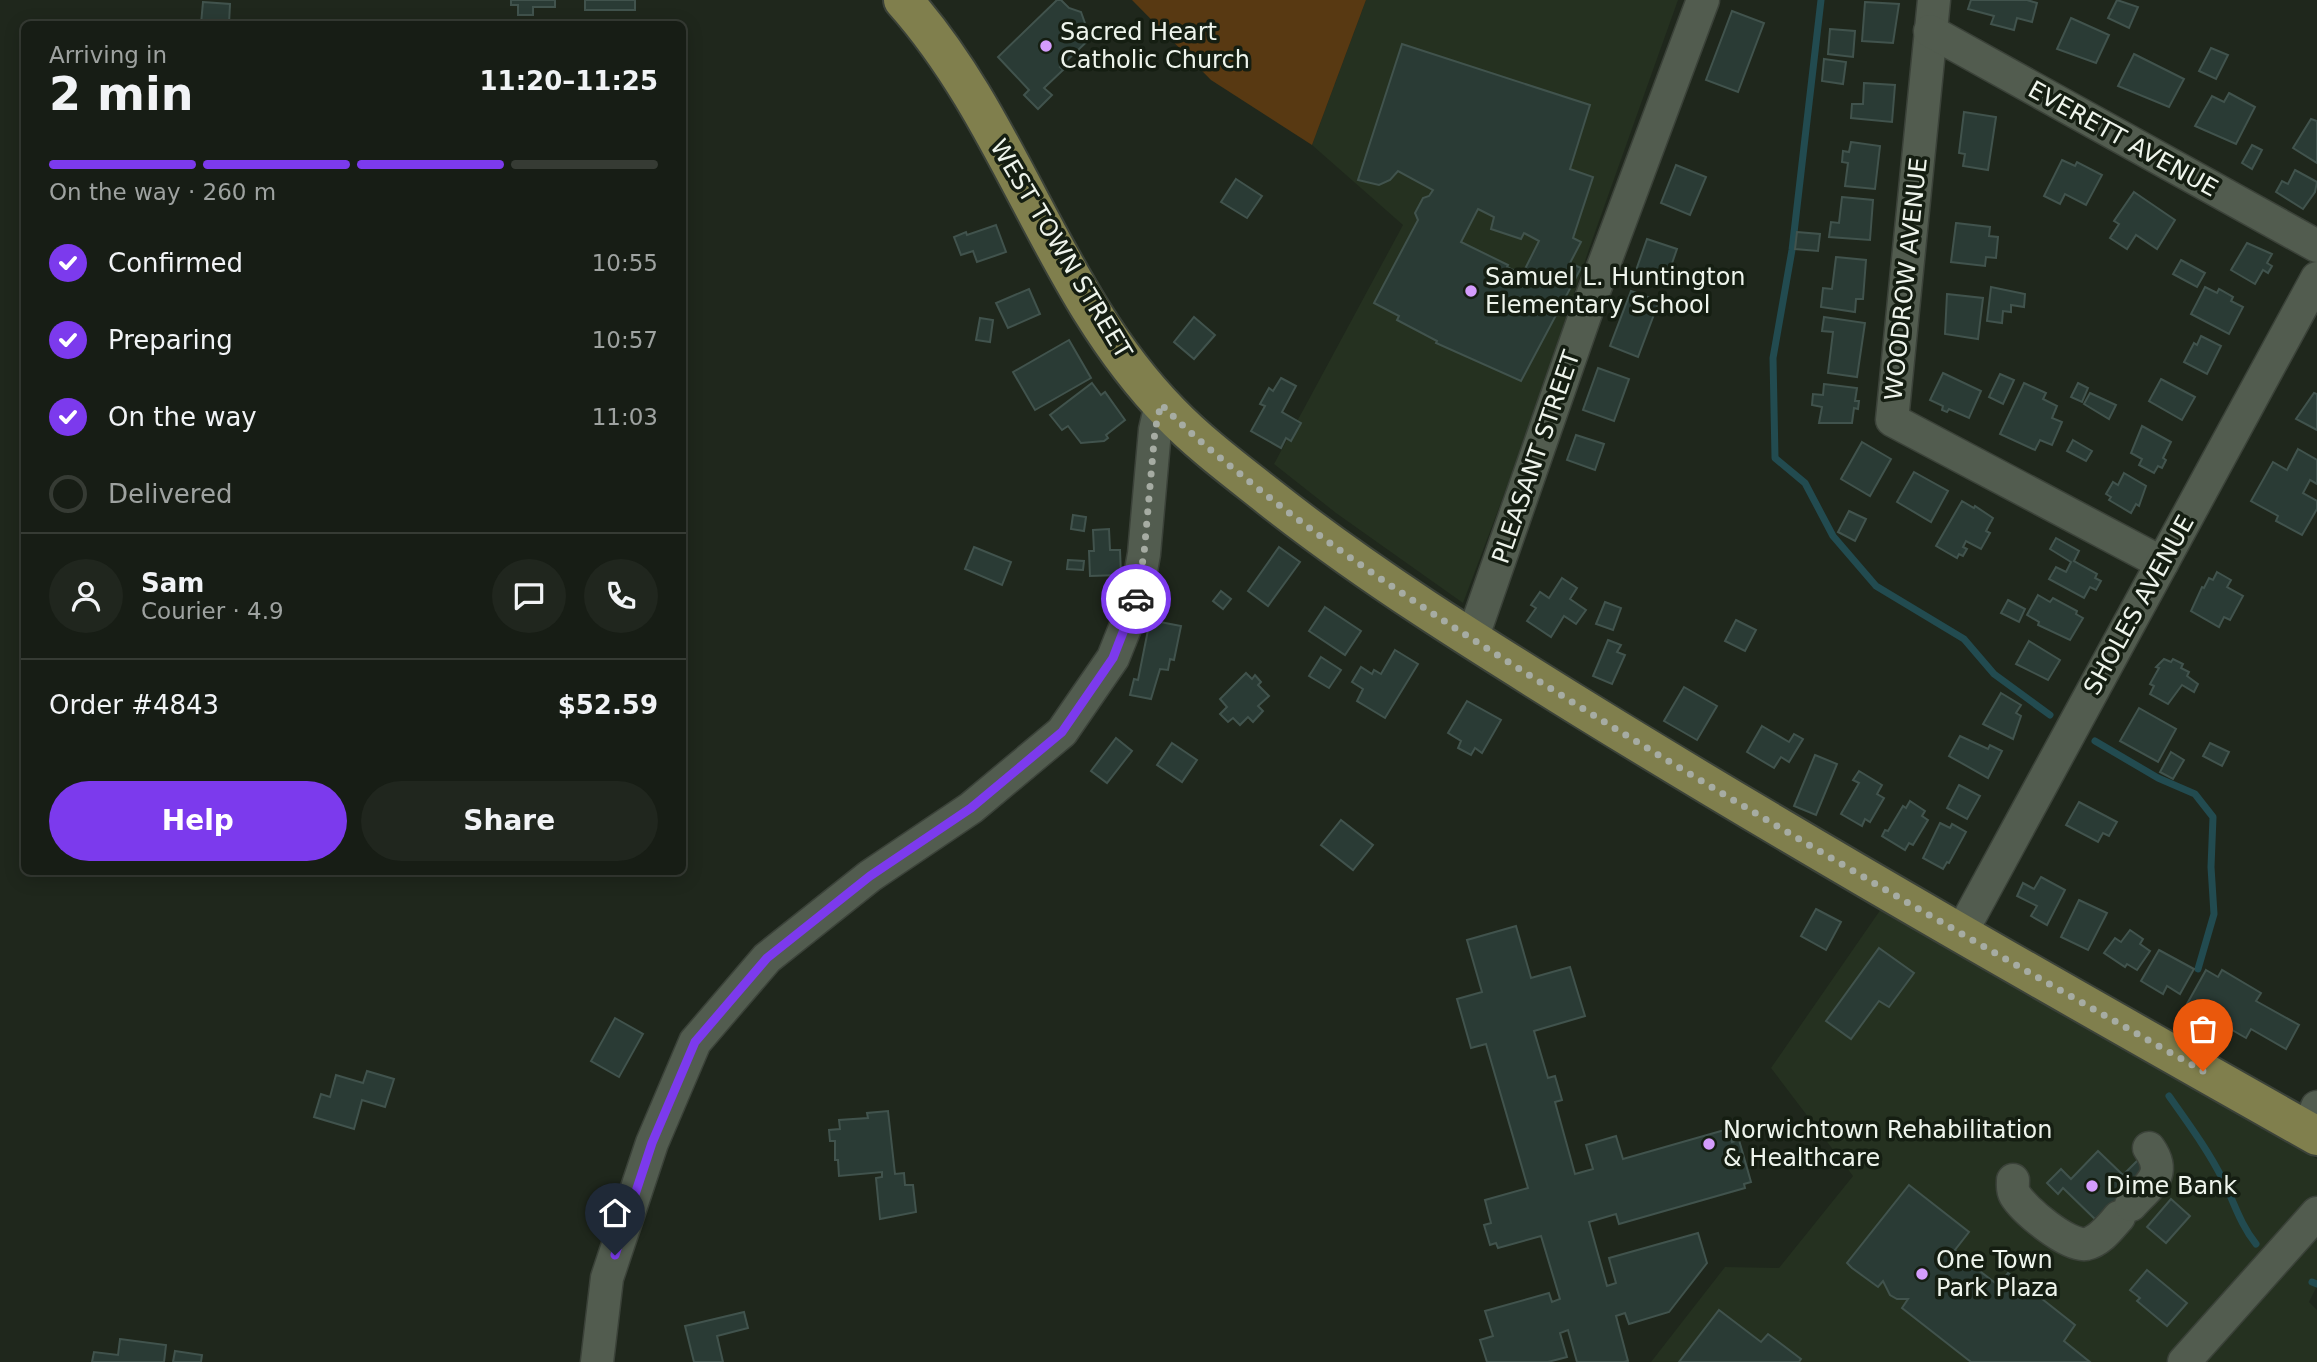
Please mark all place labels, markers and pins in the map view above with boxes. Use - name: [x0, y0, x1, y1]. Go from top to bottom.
- place label: Sacred Heart Catholic Church: [1060, 18, 1250, 74]
- marker: Sacred Heart Catholic Church: [1038, 38, 1054, 54]
- place label: Samuel L. Huntington Elementary School: [1485, 263, 1746, 319]
- marker: Samuel L. Huntington Elementary School: [1463, 283, 1479, 299]
- pin: [2173, 999, 2233, 1071]
- place label: Norwichtown Rehabilitation & Healthcare: [1723, 1116, 2052, 1172]
- marker: Norwichtown Rehabilitation & Healthcare: [1701, 1136, 1717, 1152]
- place label: Dime Bank: [2106, 1172, 2237, 1200]
- marker: Dime Bank: [2084, 1178, 2100, 1194]
- pin: [585, 1183, 645, 1255]
- place label: One Town Park Plaza: [1936, 1246, 2059, 1302]
- marker: One Town Park Plaza: [1914, 1266, 1930, 1282]

